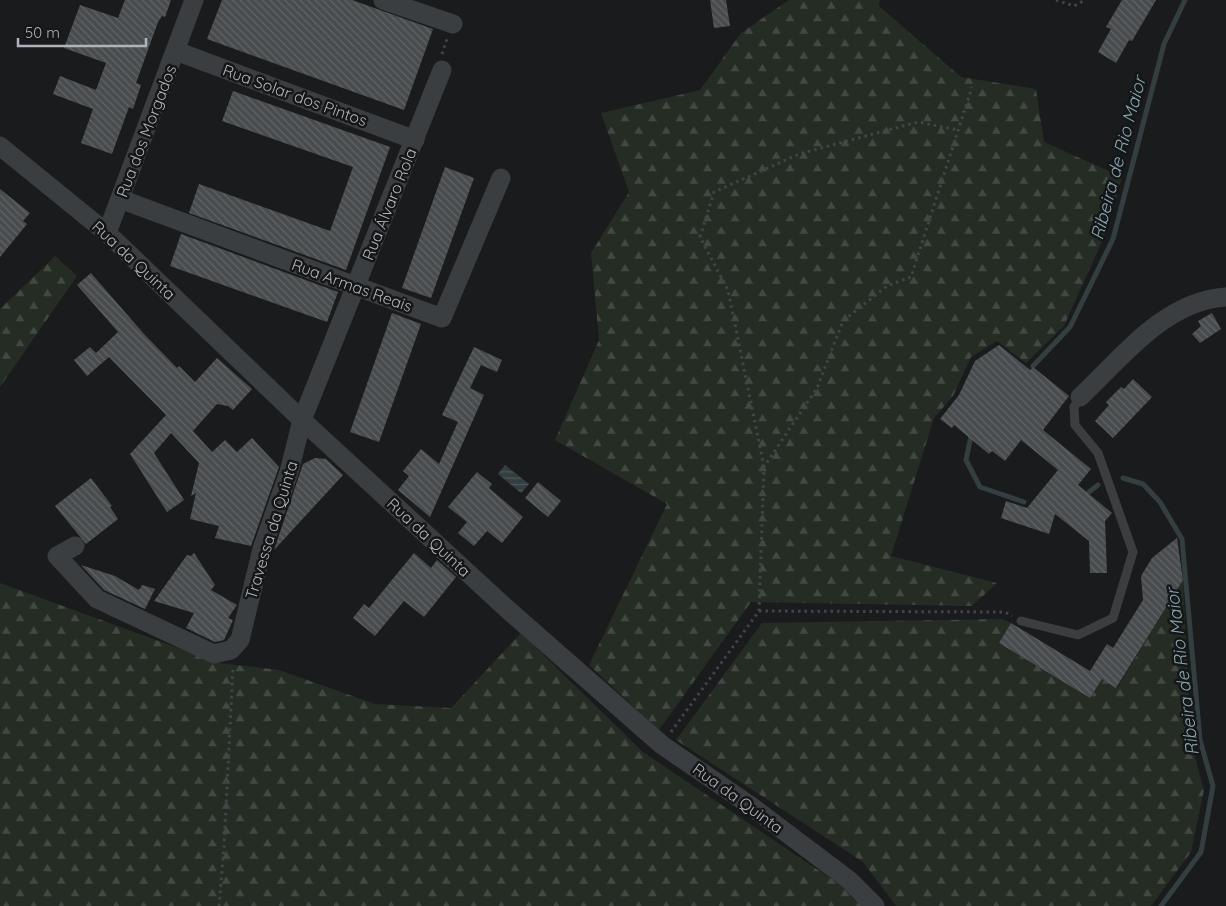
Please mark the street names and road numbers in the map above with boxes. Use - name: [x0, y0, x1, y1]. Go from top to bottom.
- street label: Rua Solar dos Pintos: [220, 60, 370, 130]
- street label: Rua dos Morgados: [112, 62, 180, 200]
- street label: Rua Álvaro Rola: [357, 145, 421, 263]
- street label: Rua da Quinta: [88, 216, 180, 304]
- street label: Rua Armas Reais: [289, 254, 415, 316]
- street label: Travessa da Quinta: [240, 458, 302, 602]
- street label: Rua da Quinta: [383, 493, 475, 581]
- street label: Rua da Quinta: [689, 759, 787, 837]

